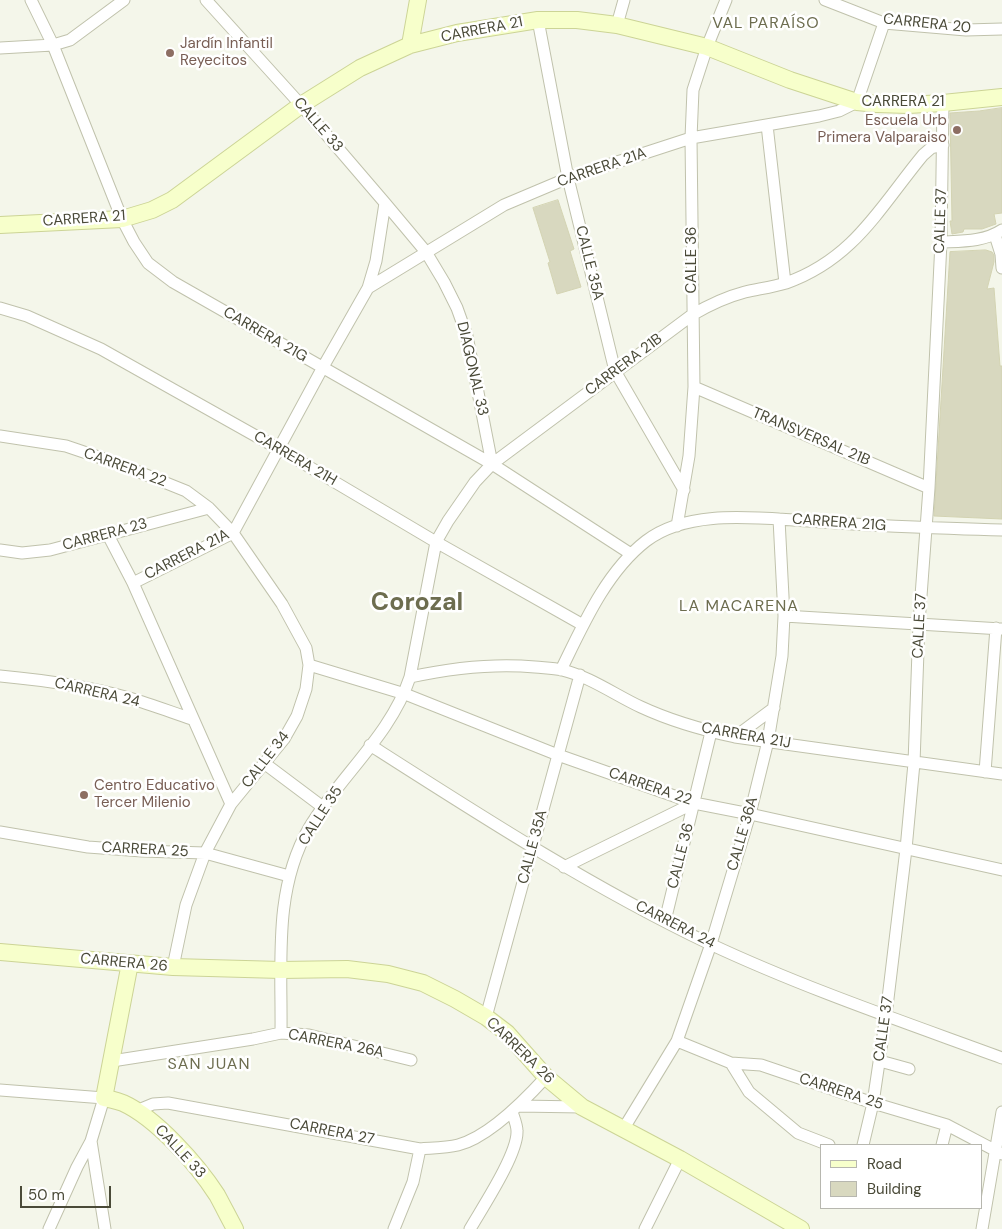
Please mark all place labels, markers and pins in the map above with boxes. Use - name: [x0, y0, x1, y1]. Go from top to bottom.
- place label: Jardín Infantil Reyecitos: [180, 35, 273, 70]
- marker: Jardín Infantil Reyecitos: [164, 47, 176, 59]
- place label: Escuela Urb Primera Valparaiso: [818, 112, 947, 147]
- marker: Escuela Urb Primera Valparaiso: [951, 124, 963, 136]
- place label: Centro Educativo Tercer Milenio: [94, 777, 215, 812]
- marker: Centro Educativo Tercer Milenio: [78, 789, 90, 801]

